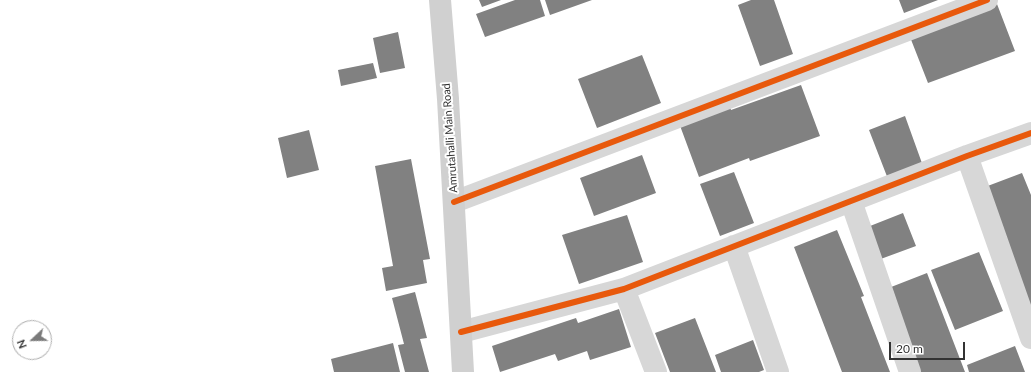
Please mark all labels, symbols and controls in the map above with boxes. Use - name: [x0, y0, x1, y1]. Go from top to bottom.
- street label: Amrutahalli Main Road: [440, 83, 460, 193]
- north arrow: [12, 320, 52, 360]
- scale bar: [891, 334, 967, 360]
- text: N: [14, 338, 29, 351]
- text: 20 m: [896, 341, 923, 356]

